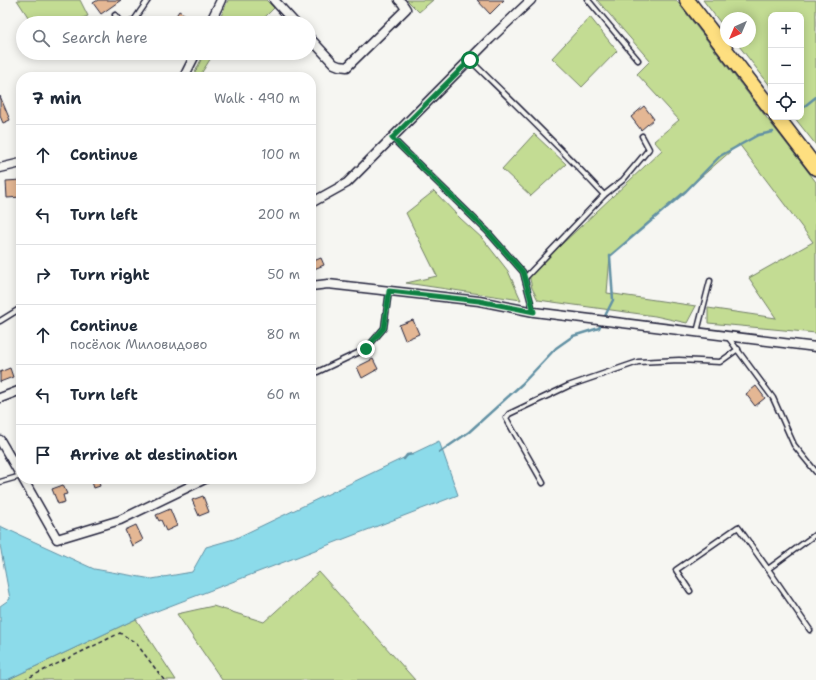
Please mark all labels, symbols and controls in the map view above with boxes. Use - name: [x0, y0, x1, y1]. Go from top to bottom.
- north arrow: [720, 12, 756, 48]
- map controls: [768, 12, 804, 120]
- button: +: [768, 12, 804, 48]
- search box: [16, 16, 316, 60]
- icon: search: [30, 27, 52, 49]
- text: Search here: [62, 28, 148, 48]
- button: −: [768, 48, 804, 84]
- route start: [461, 51, 479, 69]
- button: locate: [768, 84, 804, 120]
- text: 7 min: [32, 87, 82, 109]
- text: Walk · 490 m: [214, 90, 300, 107]
- icon: ahead: [32, 144, 54, 166]
- text: Continue: [70, 145, 138, 165]
- text: 100 m: [261, 146, 300, 163]
- icon: left: [32, 204, 54, 226]
- text: Turn left: [70, 205, 138, 225]
- text: 200 m: [258, 206, 300, 223]
- icon: right: [32, 264, 54, 286]
- text: Turn right: [70, 265, 150, 285]
- text: 50 m: [267, 266, 300, 283]
- text: Continue: [70, 316, 138, 336]
- icon: ahead: [32, 324, 54, 346]
- text: 80 m: [266, 326, 300, 343]
- text: посёлок Миловидово: [70, 336, 207, 353]
- route end: [357, 340, 375, 358]
- icon: left: [32, 384, 54, 406]
- text: Turn left: [70, 385, 138, 405]
- text: 60 m: [267, 386, 300, 403]
- icon: arrive: [32, 444, 54, 466]
- text: Arrive at destination: [70, 445, 238, 465]

